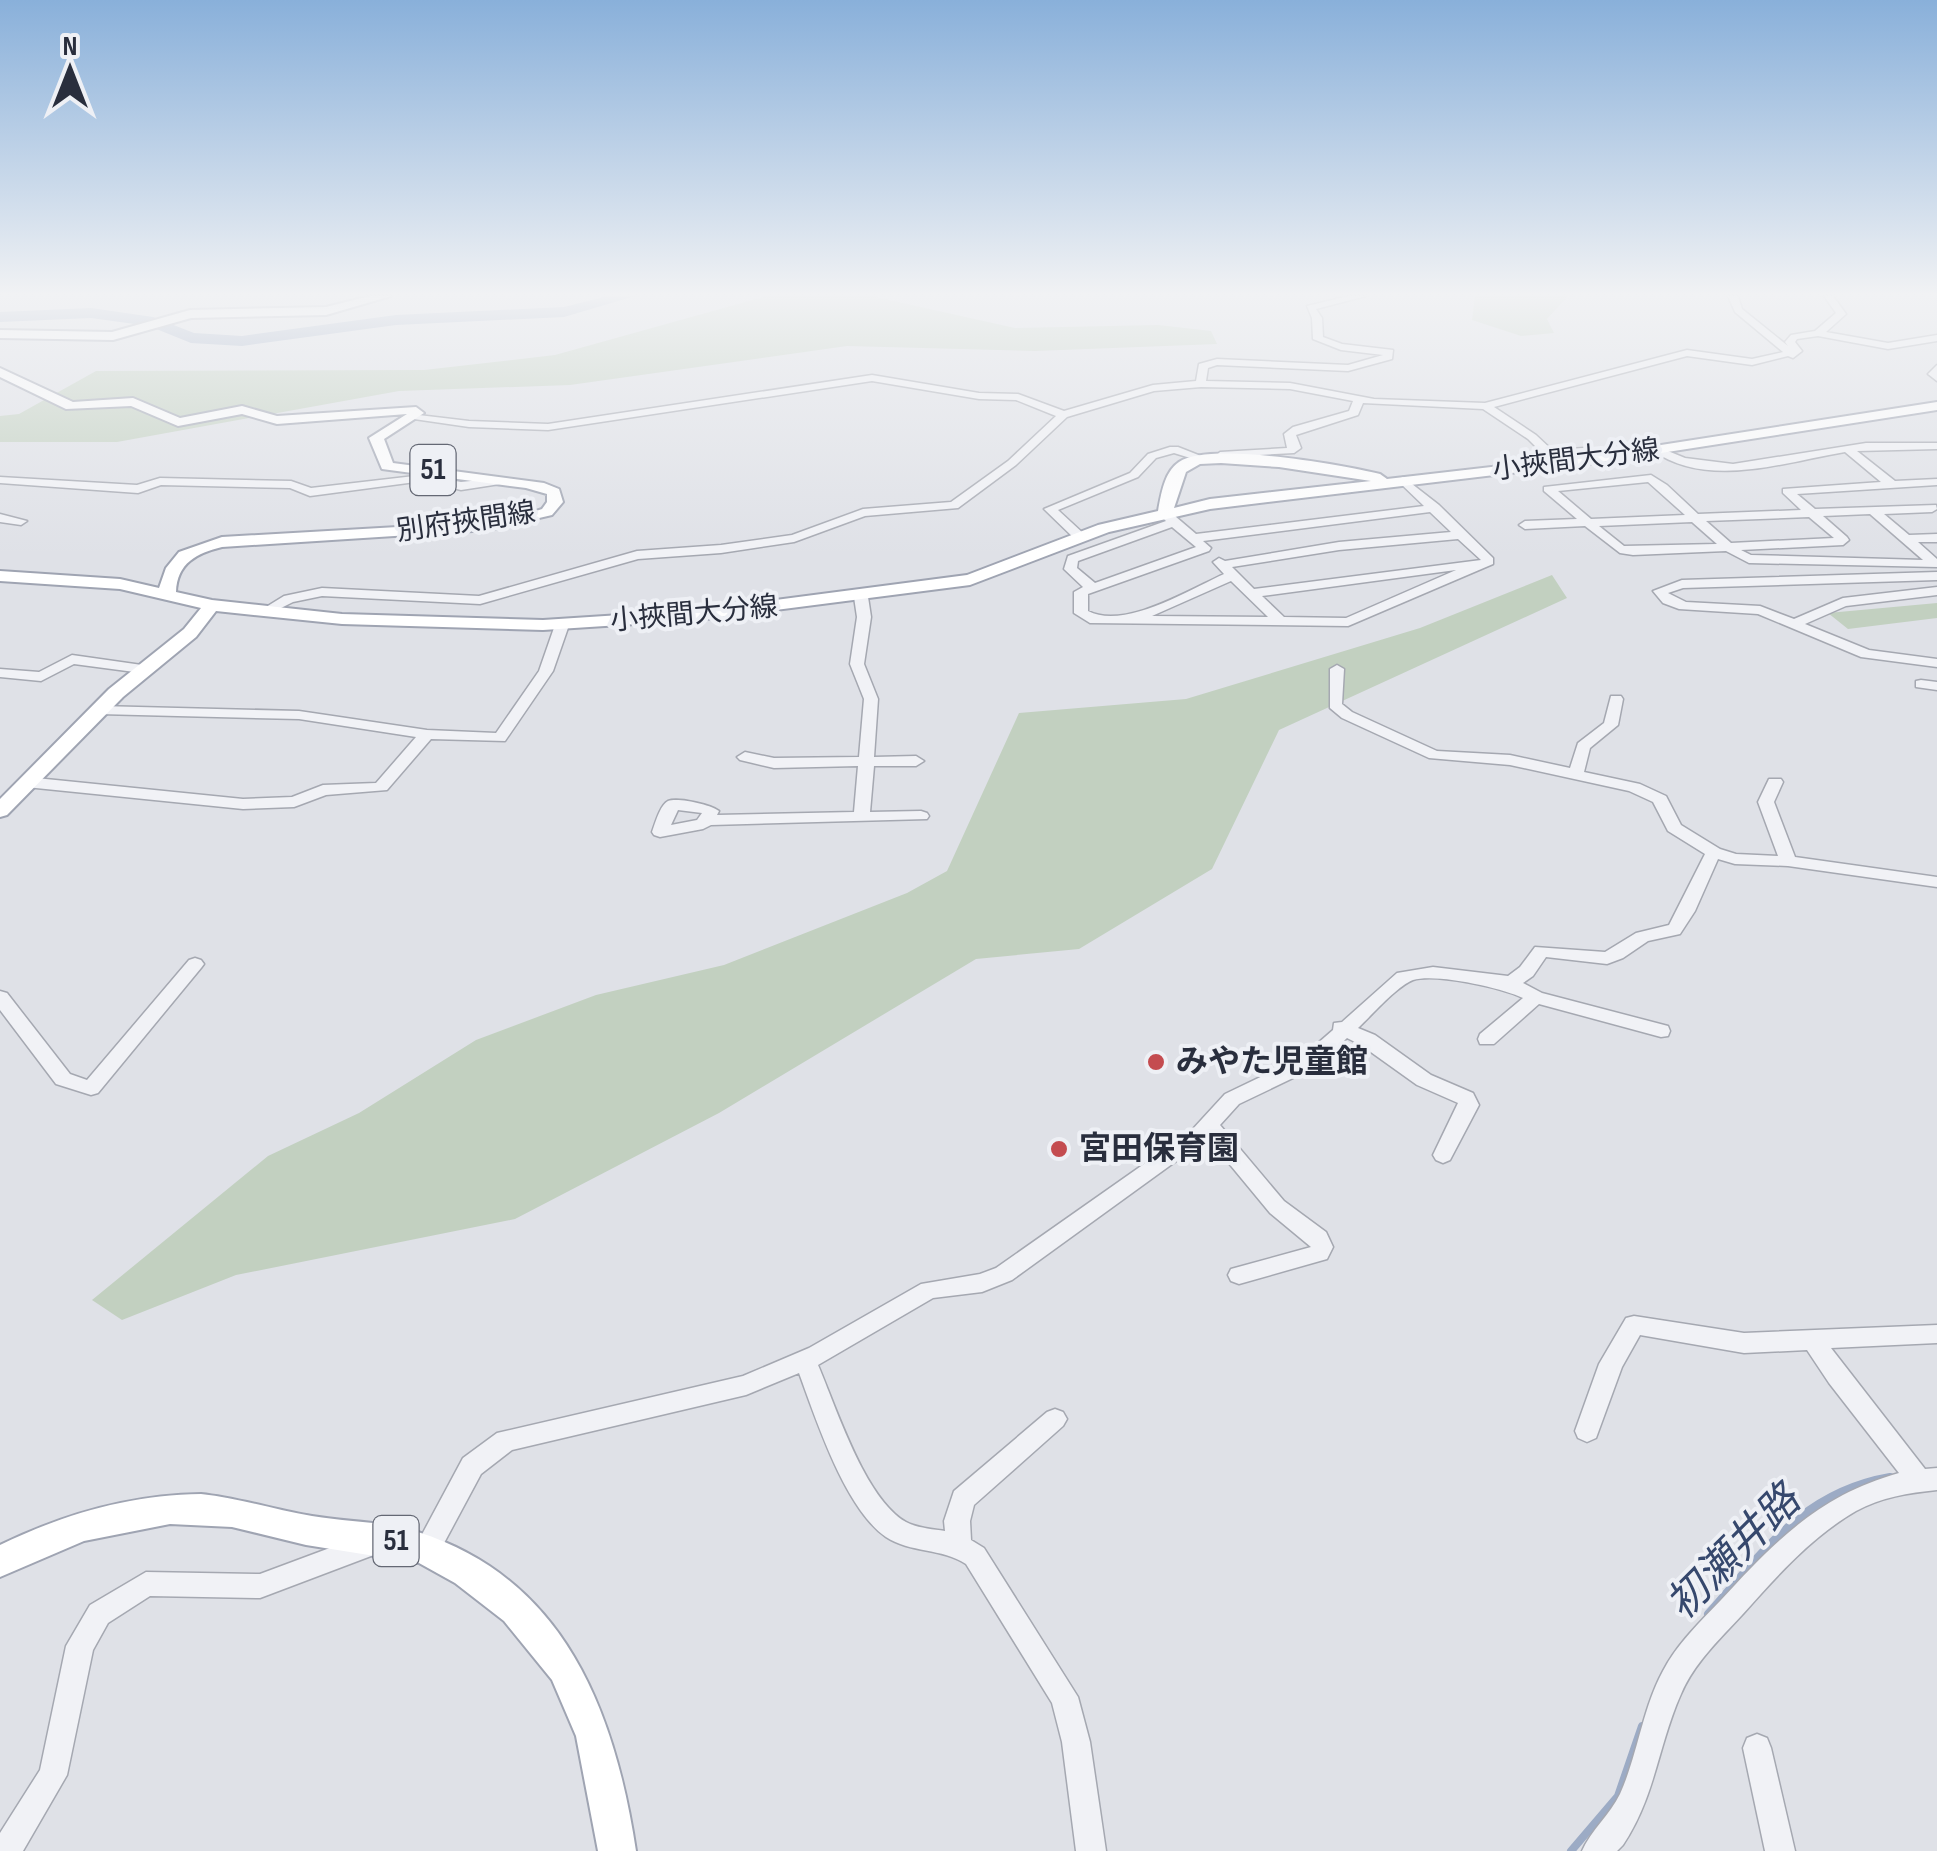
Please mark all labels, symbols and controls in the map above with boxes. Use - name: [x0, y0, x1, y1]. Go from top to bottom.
- north arrow: [20, 20, 120, 120]
- text: N: [63, 30, 77, 63]
- street label: 小挾間大分線: [1491, 433, 1661, 487]
- road number: 51: [410, 445, 456, 495]
- street label: 別府挾間線: [394, 496, 538, 548]
- street label: 小挾間大分線: [609, 590, 779, 638]
- place label: みやた児童館: [1176, 1043, 1368, 1082]
- marker: みやた児童館: [1145, 1051, 1167, 1073]
- place label: 宮田保育園: [1079, 1130, 1239, 1169]
- marker: 宮田保育園: [1048, 1138, 1070, 1160]
- water label: 初瀬井路: [1657, 1473, 1814, 1630]
- road number: 51: [374, 1516, 418, 1566]

